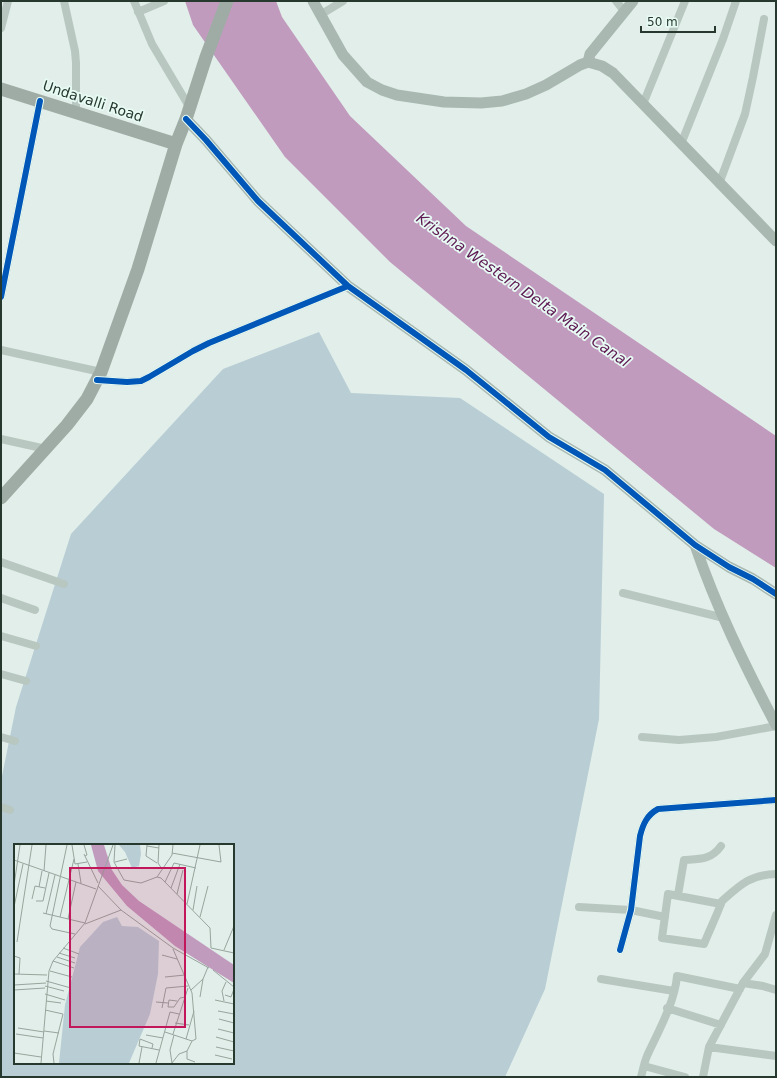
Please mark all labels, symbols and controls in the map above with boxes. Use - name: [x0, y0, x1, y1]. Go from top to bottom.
- scale bar: [641, 8, 715, 34]
- text: 50 m: [647, 15, 678, 29]
- street label: Undavalli Road: [41, 77, 145, 125]
- water label: Krishna Western Delta Main Canal: [413, 209, 634, 371]
- inset map: [14, 844, 234, 1064]

